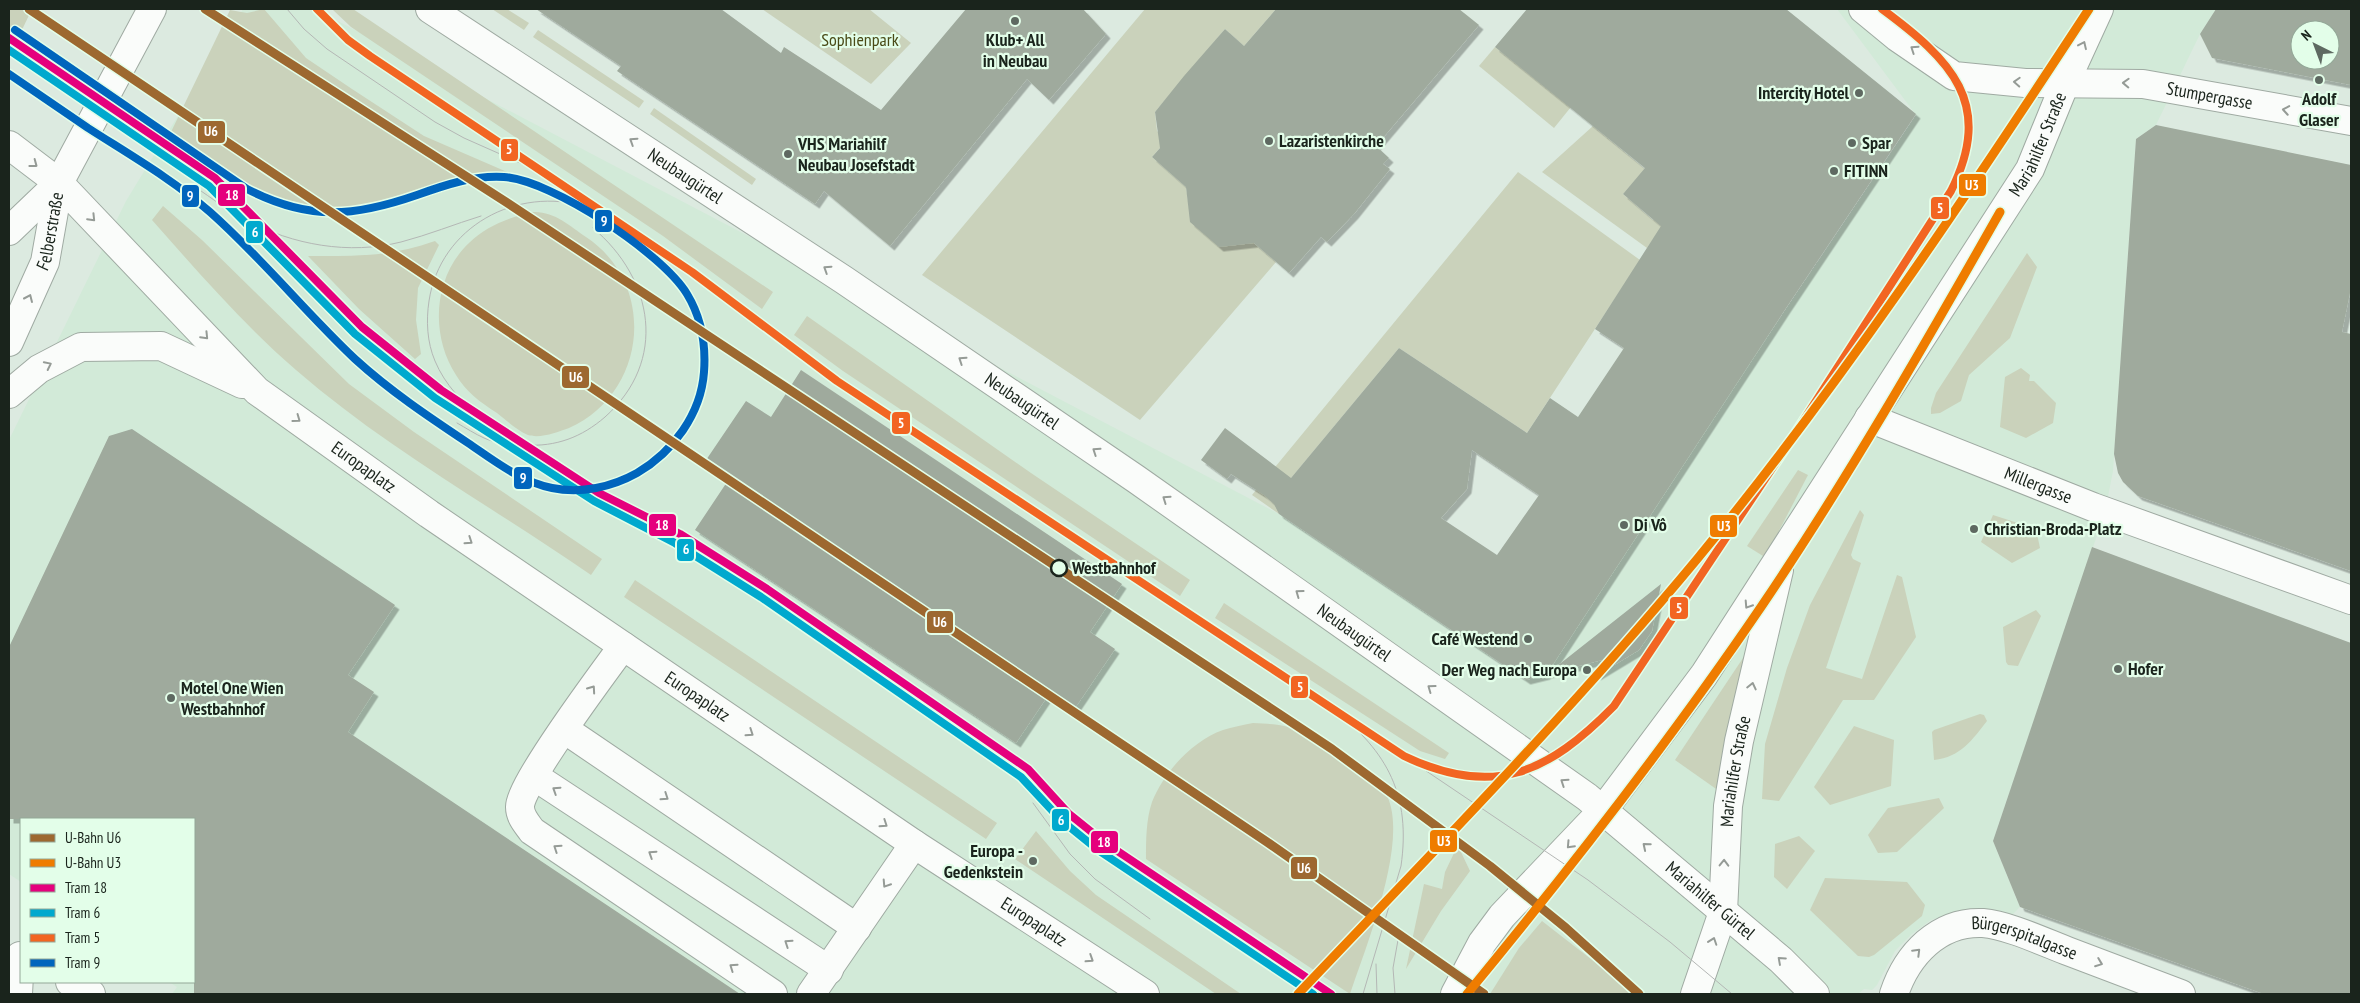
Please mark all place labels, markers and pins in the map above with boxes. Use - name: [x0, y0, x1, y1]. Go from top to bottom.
- marker: Klub+ All in Neubau: [1009, 15, 1021, 27]
- place label: Klub+ All in Neubau: [983, 28, 1047, 72]
- marker: Adolf Glaser: [2313, 74, 2325, 86]
- place label: Intercity Hotel: [1758, 81, 1850, 104]
- marker: Intercity Hotel: [1853, 87, 1865, 99]
- place label: Adolf Glaser: [2299, 87, 2340, 131]
- place label: Lazaristenkirche: [1279, 129, 1384, 152]
- place label: Spar: [1862, 131, 1891, 154]
- place label: VHS Mariahilf Neubau Josefstadt: [797, 132, 916, 176]
- marker: Lazaristenkirche: [1263, 135, 1275, 147]
- marker: Spar: [1846, 137, 1858, 149]
- marker: VHS Mariahilf Neubau Josefstadt: [782, 148, 794, 160]
- place label: FITINN: [1844, 159, 1888, 182]
- marker: FITINN: [1828, 165, 1840, 177]
- place label: Di Vô: [1634, 513, 1667, 536]
- place label: Christian-Broda-Platz: [1984, 517, 2122, 540]
- marker: Di Vô: [1618, 519, 1630, 531]
- marker: Christian-Broda-Platz: [1968, 523, 1980, 535]
- place label: Westbahnhof: [1071, 556, 1157, 579]
- marker: Westbahnhof: [1050, 559, 1068, 577]
- place label: Café Westend: [1432, 627, 1518, 650]
- marker: Café Westend: [1522, 633, 1534, 645]
- place label: Hofer: [2128, 657, 2164, 680]
- place label: Der Weg nach Europa: [1441, 658, 1577, 681]
- marker: Hofer: [2112, 663, 2124, 675]
- marker: Der Weg nach Europa: [1581, 664, 1593, 676]
- place label: Motel One Wien Westbahnhof: [180, 676, 284, 720]
- marker: Motel One Wien Westbahnhof: [165, 692, 177, 704]
- place label: Europa - Gedenkstein: [944, 839, 1023, 883]
- marker: Europa - Gedenkstein: [1027, 855, 1039, 867]

